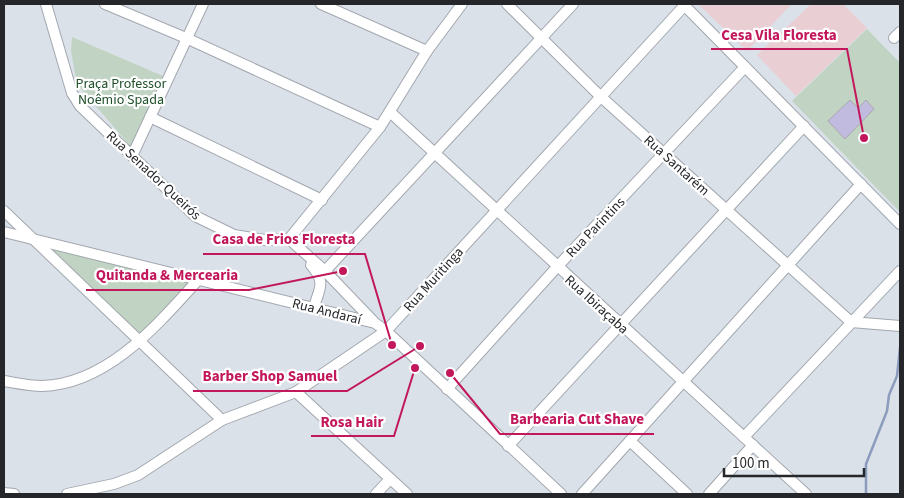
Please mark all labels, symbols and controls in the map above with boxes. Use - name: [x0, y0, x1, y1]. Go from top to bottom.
- callout: Cesa Vila Floresta: [711, 19, 847, 49]
- text: Cesa Vila Floresta: [721, 25, 837, 46]
- park label: Praça Professor Noêmio Spada: [76, 74, 167, 110]
- street label: Rua Senador Queirós: [102, 126, 205, 225]
- street label: Rua Santarém: [639, 131, 714, 201]
- street label: Rua Parintins: [562, 193, 630, 263]
- callout: Casa de Frios Floresta: [203, 224, 365, 254]
- text: Casa de Frios Floresta: [213, 229, 356, 250]
- street label: Rua Muritinga: [399, 243, 468, 317]
- callout: Quitanda & Mercearia: [86, 260, 249, 290]
- text: Quitanda & Mercearia: [96, 265, 238, 286]
- street label: Rua Ibiraçaba: [560, 271, 633, 339]
- street label: Rua Andaraí: [290, 294, 364, 330]
- callout: Barber Shop Samuel: [193, 361, 347, 391]
- text: Barber Shop Samuel: [203, 366, 338, 387]
- callout: Barbearia Cut Shave: [500, 404, 654, 434]
- callout: Rosa Hair: [311, 406, 394, 436]
- text: Barbearia Cut Shave: [510, 409, 644, 430]
- text: Rosa Hair: [321, 412, 384, 433]
- scale bar: [724, 446, 864, 478]
- text: 100 m: [732, 453, 770, 474]

